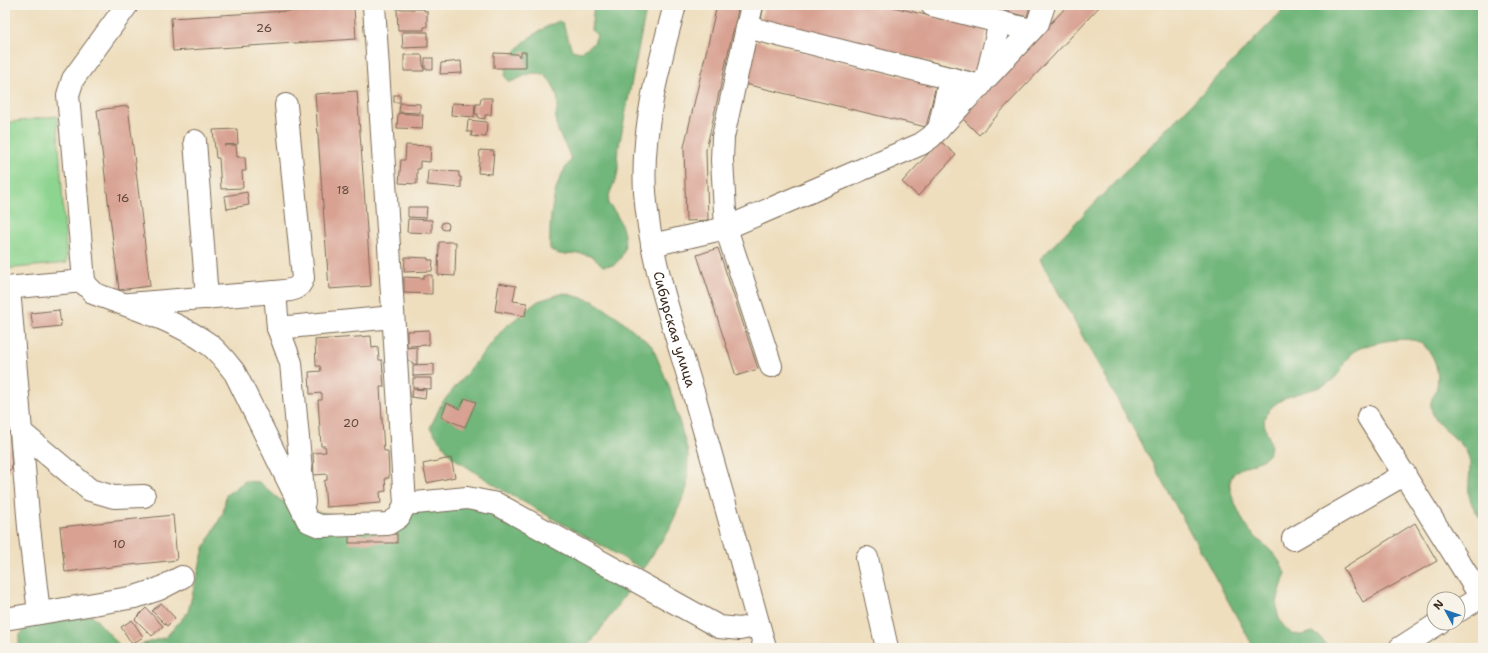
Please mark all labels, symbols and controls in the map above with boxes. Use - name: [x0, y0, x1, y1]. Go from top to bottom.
- house number: 26: [256, 20, 272, 36]
- house number: 18: [336, 182, 350, 198]
- house number: 16: [116, 190, 130, 206]
- street label: Сибирская улица: [649, 269, 700, 390]
- house number: 20: [343, 415, 359, 431]
- house number: 10: [112, 536, 126, 552]
- north arrow: [1426, 591, 1466, 631]
- text: N: [1430, 597, 1447, 613]

